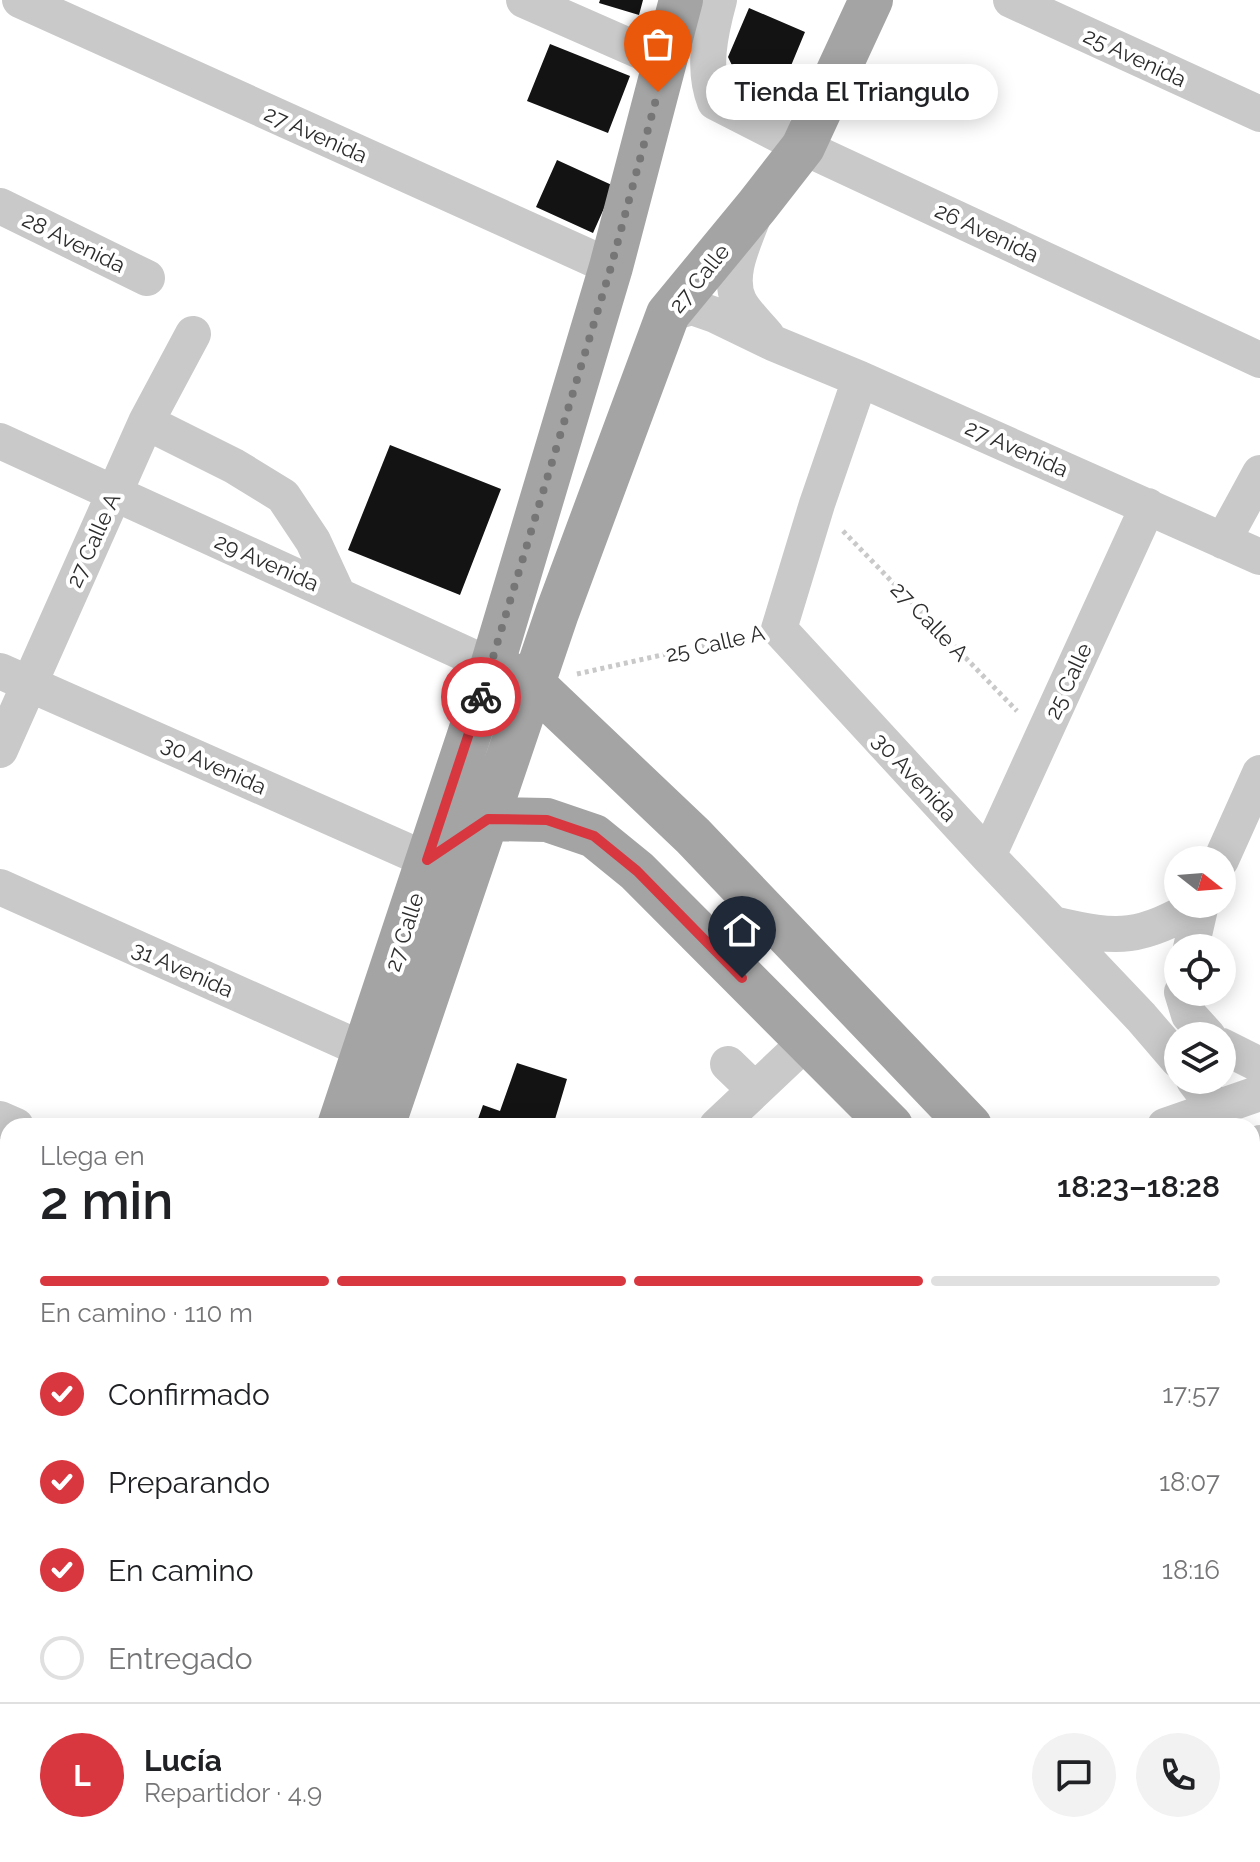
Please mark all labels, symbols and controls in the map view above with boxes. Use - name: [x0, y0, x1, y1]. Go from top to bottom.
- pin: [624, 10, 692, 92]
- icon: bag: [636, 22, 680, 66]
- street label: 25 Avenida: [1080, 22, 1190, 92]
- callout: Tienda El Triangulo: [706, 64, 998, 120]
- text: Tienda El Triangulo: [734, 77, 970, 107]
- street label: 27 Avenida: [261, 100, 371, 168]
- street label: 26 Avenida: [931, 197, 1043, 267]
- street label: 28 Avenida: [18, 206, 130, 278]
- street label: 27 Calle: [663, 238, 735, 318]
- street label: 27 Avenida: [962, 414, 1072, 482]
- street label: 27 Calle A: [61, 489, 125, 591]
- street label: 29 Avenida: [211, 528, 323, 596]
- street label: 27 Calle A: [886, 576, 974, 666]
- street label: 25 Calle A: [663, 619, 767, 667]
- street label: 25 Calle: [1039, 639, 1097, 723]
- courier: [441, 657, 521, 737]
- icon: bike: [459, 675, 503, 719]
- street label: 30 Avenida: [867, 727, 963, 827]
- street label: 30 Avenida: [158, 730, 270, 800]
- north arrow: [1164, 846, 1236, 918]
- map controls: [1164, 846, 1236, 1094]
- street label: 27 Calle: [379, 889, 429, 974]
- pin: [708, 896, 776, 978]
- icon: home: [720, 908, 764, 952]
- button: locate: [1164, 934, 1236, 1006]
- street label: 31 Avenida: [128, 935, 238, 1003]
- button: layers: [1164, 1022, 1236, 1094]
- text: Llega en: [40, 1141, 145, 1171]
- text: 18:23–18:28: [1057, 1169, 1220, 1204]
- text: 2 min: [40, 1170, 173, 1231]
- text: En camino · 110 m: [40, 1298, 253, 1328]
- icon: check: [40, 1372, 84, 1416]
- text: Confirmado: [108, 1377, 270, 1412]
- text: 17:57: [1162, 1379, 1220, 1409]
- icon: check: [40, 1460, 84, 1504]
- text: Preparando: [108, 1465, 270, 1500]
- text: 18:07: [1159, 1467, 1220, 1497]
- icon: check: [40, 1548, 84, 1592]
- text: En camino: [108, 1553, 254, 1588]
- text: 18:16: [1162, 1555, 1220, 1585]
- text: Entregado: [108, 1641, 253, 1676]
- button: chat: [1032, 1733, 1116, 1817]
- button: phone: [1136, 1733, 1220, 1817]
- text: Lucía: [144, 1743, 222, 1778]
- text: L: [73, 1758, 91, 1793]
- text: Repartidor · 4.9: [144, 1778, 322, 1808]

